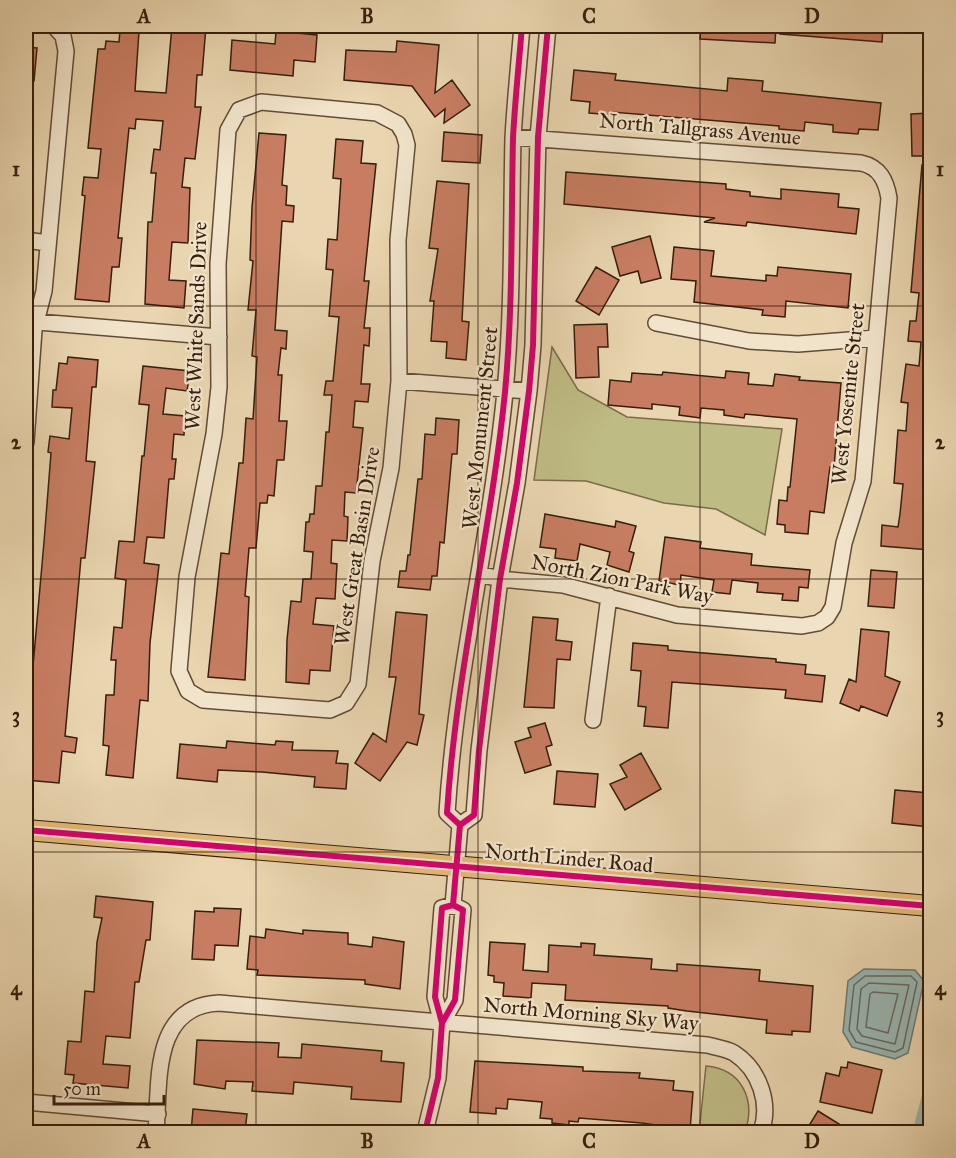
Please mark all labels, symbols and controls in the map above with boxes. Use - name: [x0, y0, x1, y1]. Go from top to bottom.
- text: A: [135, 4, 151, 28]
- text: B: [360, 4, 374, 28]
- text: C: [582, 4, 596, 28]
- text: D: [804, 4, 820, 28]
- street label: North Tallgrass Avenue: [598, 107, 802, 151]
- text: 1: [12, 157, 20, 181]
- text: 1: [936, 157, 944, 181]
- street label: West White Sands Drive: [179, 221, 213, 431]
- street label: West Yosemite Street: [826, 301, 871, 486]
- street label: West Monument Street: [456, 325, 504, 531]
- text: 2: [11, 430, 22, 454]
- text: 2: [935, 430, 946, 454]
- street label: West Great Basin Drive: [328, 445, 386, 647]
- street label: North Zion Park Way: [529, 549, 716, 610]
- text: 3: [12, 703, 20, 728]
- text: 3: [936, 703, 944, 728]
- street label: North Linder Road: [484, 838, 655, 878]
- text: 4: [10, 976, 22, 1001]
- text: 4: [934, 976, 946, 1001]
- street label: North Morning Sky Way: [482, 992, 701, 1036]
- scale bar: [54, 1068, 164, 1106]
- text: 50 m: [63, 1078, 101, 1100]
- text: A: [135, 1129, 151, 1153]
- text: B: [360, 1129, 374, 1153]
- text: C: [582, 1129, 596, 1153]
- text: D: [804, 1129, 820, 1153]

